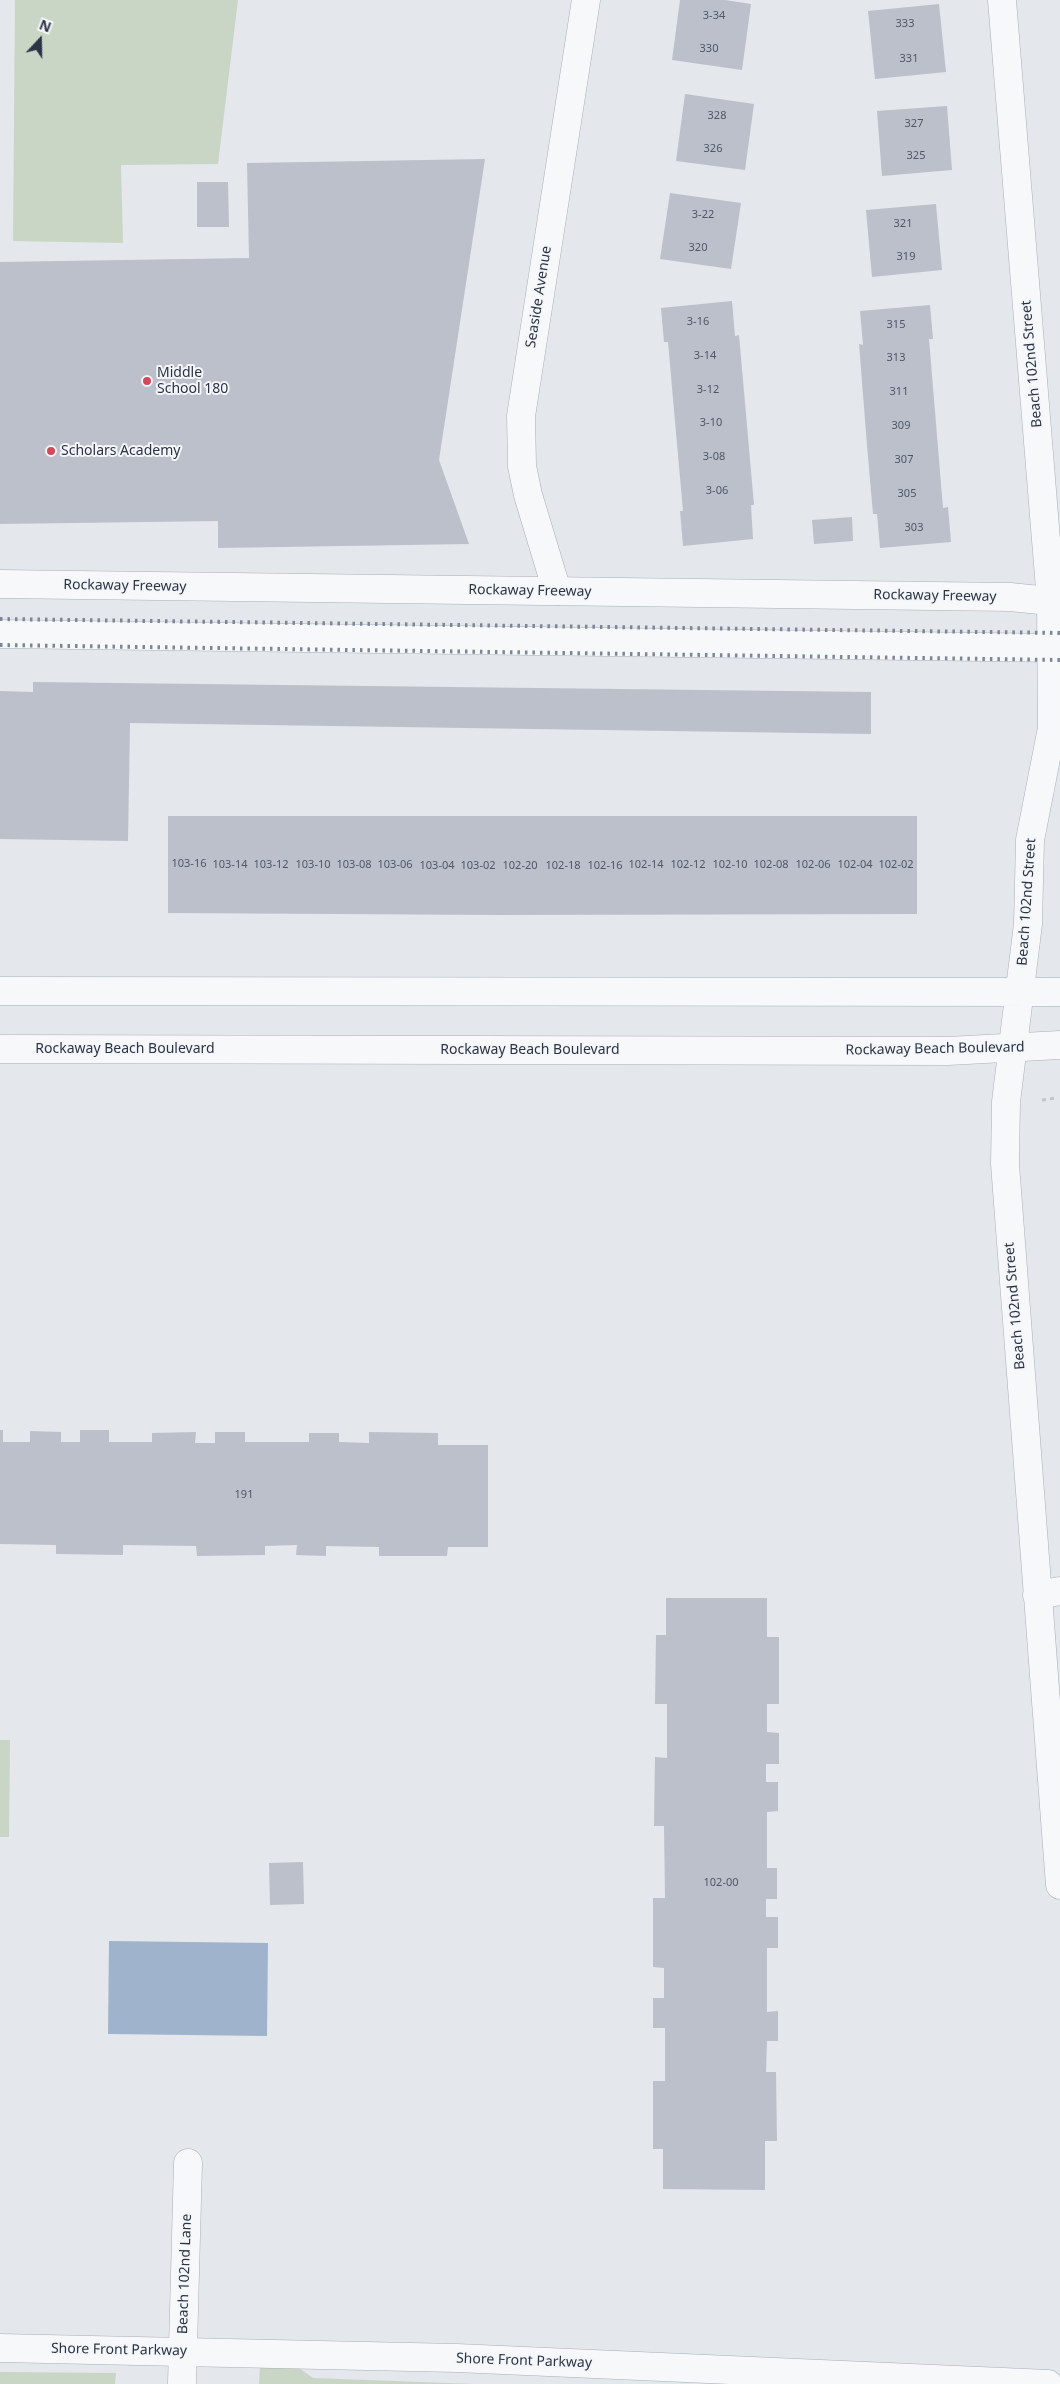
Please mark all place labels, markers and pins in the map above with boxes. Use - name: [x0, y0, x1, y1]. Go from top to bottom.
- place label: Middle School 180: [157, 365, 228, 398]
- marker: Middle School 180: [141, 375, 153, 387]
- place label: Scholars Academy: [61, 443, 180, 459]
- marker: Scholars Academy: [45, 445, 57, 457]

